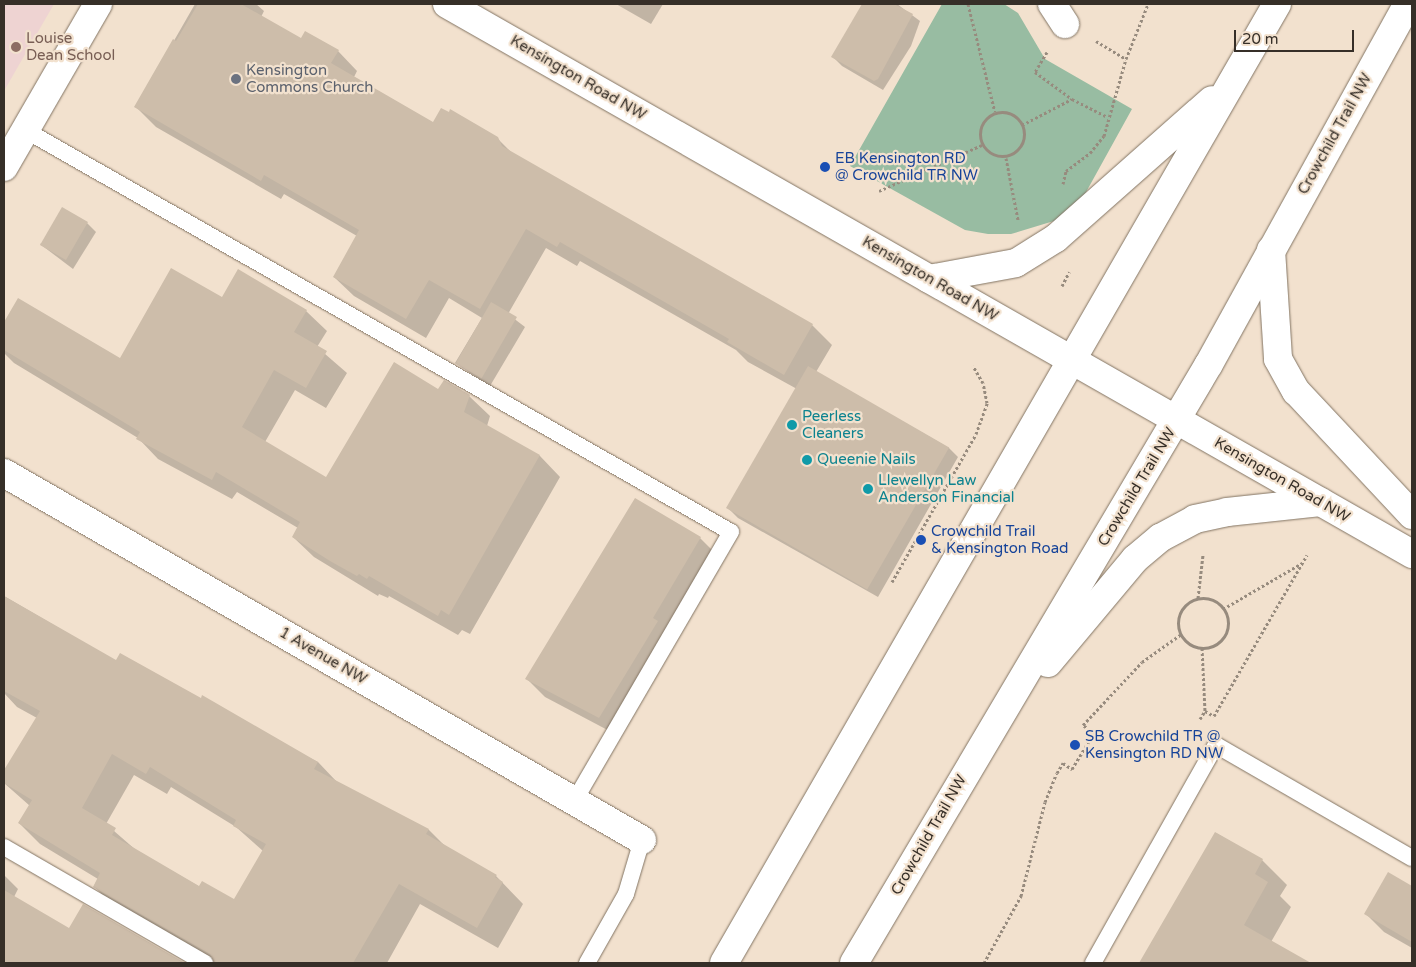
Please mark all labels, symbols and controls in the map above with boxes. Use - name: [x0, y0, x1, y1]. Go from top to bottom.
- scale bar: [1236, 20, 1356, 52]
- place label: Louise Dean School: [26, 29, 115, 64]
- text: 20 m: [1242, 30, 1279, 48]
- street label: Kensington Road NW: [507, 32, 649, 124]
- marker: Louise Dean School: [10, 41, 22, 53]
- place label: Kensington Commons Church: [246, 61, 373, 96]
- street label: Crowchild Trail NW: [1294, 70, 1376, 198]
- marker: Kensington Commons Church: [230, 73, 242, 85]
- place label: EB Kensington RD @ Crowchild TR NW: [835, 149, 978, 184]
- marker: EB Kensington RD @ Crowchild TR NW: [819, 161, 831, 173]
- street label: Kensington Road NW: [859, 233, 1001, 325]
- place label: Peerless Cleaners: [802, 407, 864, 442]
- marker: Peerless Cleaners: [786, 419, 798, 431]
- street label: Crowchild Trail NW: [1094, 424, 1180, 550]
- street label: Kensington Road NW: [1211, 434, 1353, 526]
- place label: Queenie Nails: [817, 451, 916, 469]
- marker: Queenie Nails: [801, 454, 813, 466]
- place label: Llewellyn Law Anderson Financial: [878, 471, 1015, 506]
- marker: Llewellyn Law Anderson Financial: [862, 483, 874, 495]
- place label: Crowchild Trail & Kensington Road: [931, 522, 1069, 557]
- marker: Crowchild Trail & Kensington Road: [915, 534, 927, 546]
- street label: 1 Avenue NW: [276, 624, 370, 688]
- place label: SB Crowchild TR @ Kensington RD NW: [1085, 727, 1223, 762]
- marker: SB Crowchild TR @ Kensington RD NW: [1069, 739, 1081, 751]
- street label: Crowchild Trail NW: [887, 772, 971, 898]

